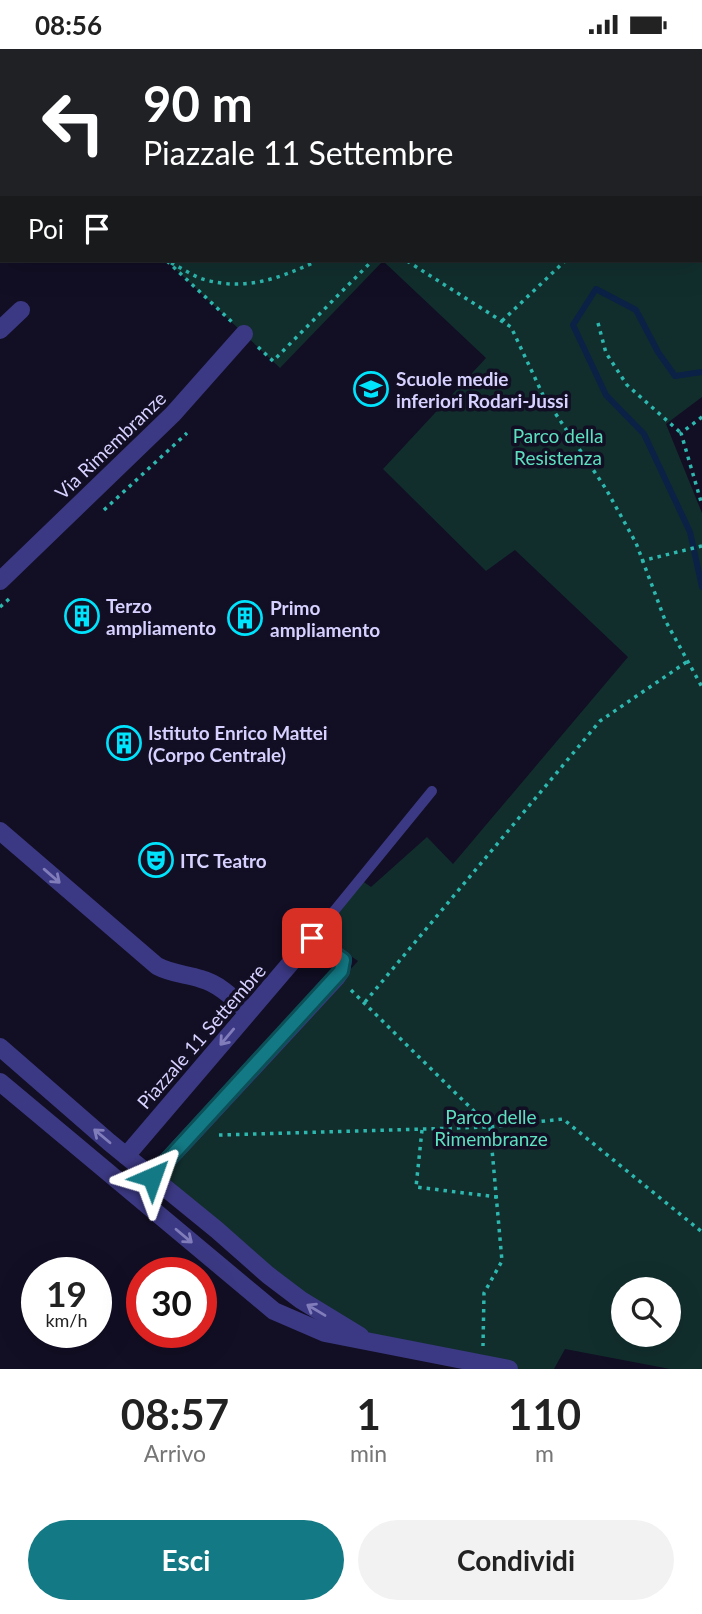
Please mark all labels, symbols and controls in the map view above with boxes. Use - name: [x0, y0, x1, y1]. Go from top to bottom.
- text: 08:56: [35, 9, 102, 41]
- text: 90 m: [143, 74, 253, 132]
- icon: left: [28, 77, 119, 168]
- text: Piazzale 11 Settembre: [143, 133, 453, 172]
- icon: arrive: [78, 210, 116, 248]
- text: Poi: [28, 213, 64, 245]
- place label: Scuole medie inferiori Rodari-Jussi: [396, 367, 569, 412]
- school or university icon: Scuole medie inferiori Rodari-Jussi: [352, 370, 390, 408]
- street label: Via Rimembranze: [50, 386, 170, 504]
- park label: Parco della Resistenza: [513, 424, 603, 469]
- place label: Terzo ampliamento: [106, 594, 216, 639]
- place label: Primo ampliamento: [270, 596, 380, 641]
- building icon: Terzo ampliamento: [63, 597, 101, 635]
- building icon: Primo ampliamento: [226, 599, 264, 637]
- place label: Istituto Enrico Mattei (Corpo Centrale): [148, 721, 328, 766]
- building icon: Istituto Enrico Mattei (Corpo Centrale): [105, 724, 143, 762]
- theatre icon: ITC Teatro: [137, 841, 175, 879]
- place label: ITC Teatro: [180, 849, 267, 872]
- one-way arrow: [42, 868, 60, 884]
- pin: [282, 908, 342, 968]
- icon: arrive: [293, 919, 331, 957]
- street label: Piazzale 11 Settembre: [132, 959, 270, 1113]
- one-way arrow: [219, 1028, 235, 1046]
- park label: Parco delle Rimembranze: [434, 1105, 548, 1150]
- one-way arrow: [93, 1128, 111, 1144]
- position arrow: [115, 1140, 189, 1214]
- one-way arrow: [174, 1228, 192, 1244]
- speed limit sign: 30: [126, 1257, 217, 1348]
- text: 19: [46, 1272, 87, 1314]
- map controls: [611, 1277, 681, 1347]
- button: search: [611, 1277, 681, 1347]
- one-way arrow: [307, 1302, 327, 1316]
- text: km/h: [45, 1309, 88, 1331]
- text: 08:57: [121, 1389, 229, 1439]
- text: 1: [356, 1389, 381, 1439]
- text: 110: [508, 1389, 581, 1439]
- text: Arrivo: [144, 1439, 206, 1467]
- text: min: [350, 1439, 387, 1467]
- text: m: [535, 1439, 554, 1467]
- button: Esci: [28, 1520, 344, 1600]
- button: Condividi: [358, 1520, 674, 1600]

